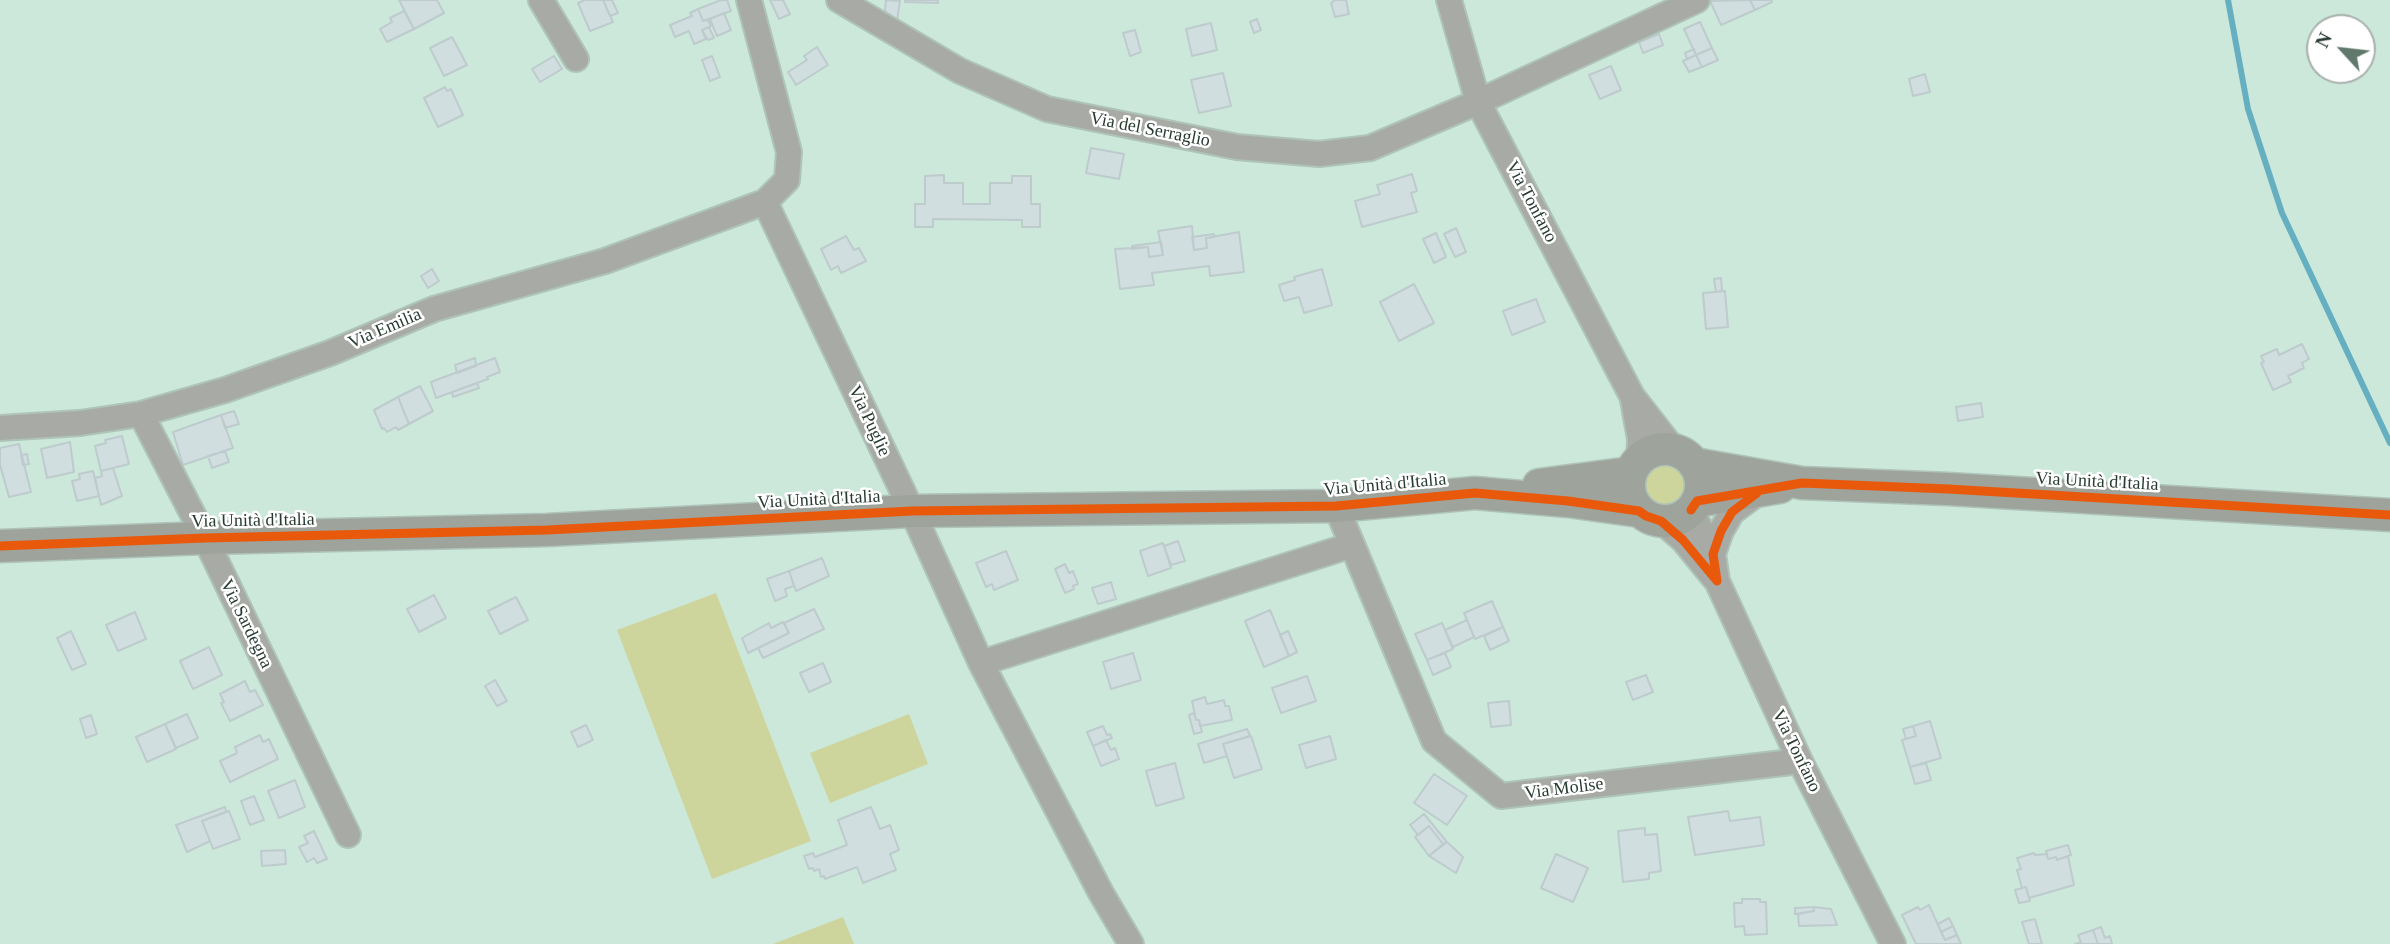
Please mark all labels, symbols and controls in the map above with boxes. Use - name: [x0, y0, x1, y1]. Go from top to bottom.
- north arrow: [2306, 14, 2376, 84]
- text: N: [2311, 29, 2336, 51]
- street label: Via del Serraglio: [1088, 108, 1212, 152]
- street label: Via Tonfano: [1501, 158, 1561, 246]
- street label: Via Emilia: [345, 304, 425, 354]
- street label: Via Puglie: [843, 382, 895, 460]
- street label: Via Unità d'Italia: [2035, 468, 2159, 496]
- street label: Via Unità d'Italia: [1323, 469, 1447, 501]
- street label: Via Unità d'Italia: [757, 486, 881, 514]
- street label: Via Unità d'Italia: [191, 509, 315, 533]
- street label: Via Sardegna: [215, 576, 277, 672]
- street label: Via Tonfano: [1767, 706, 1825, 796]
- street label: Via Molise: [1523, 773, 1605, 805]

